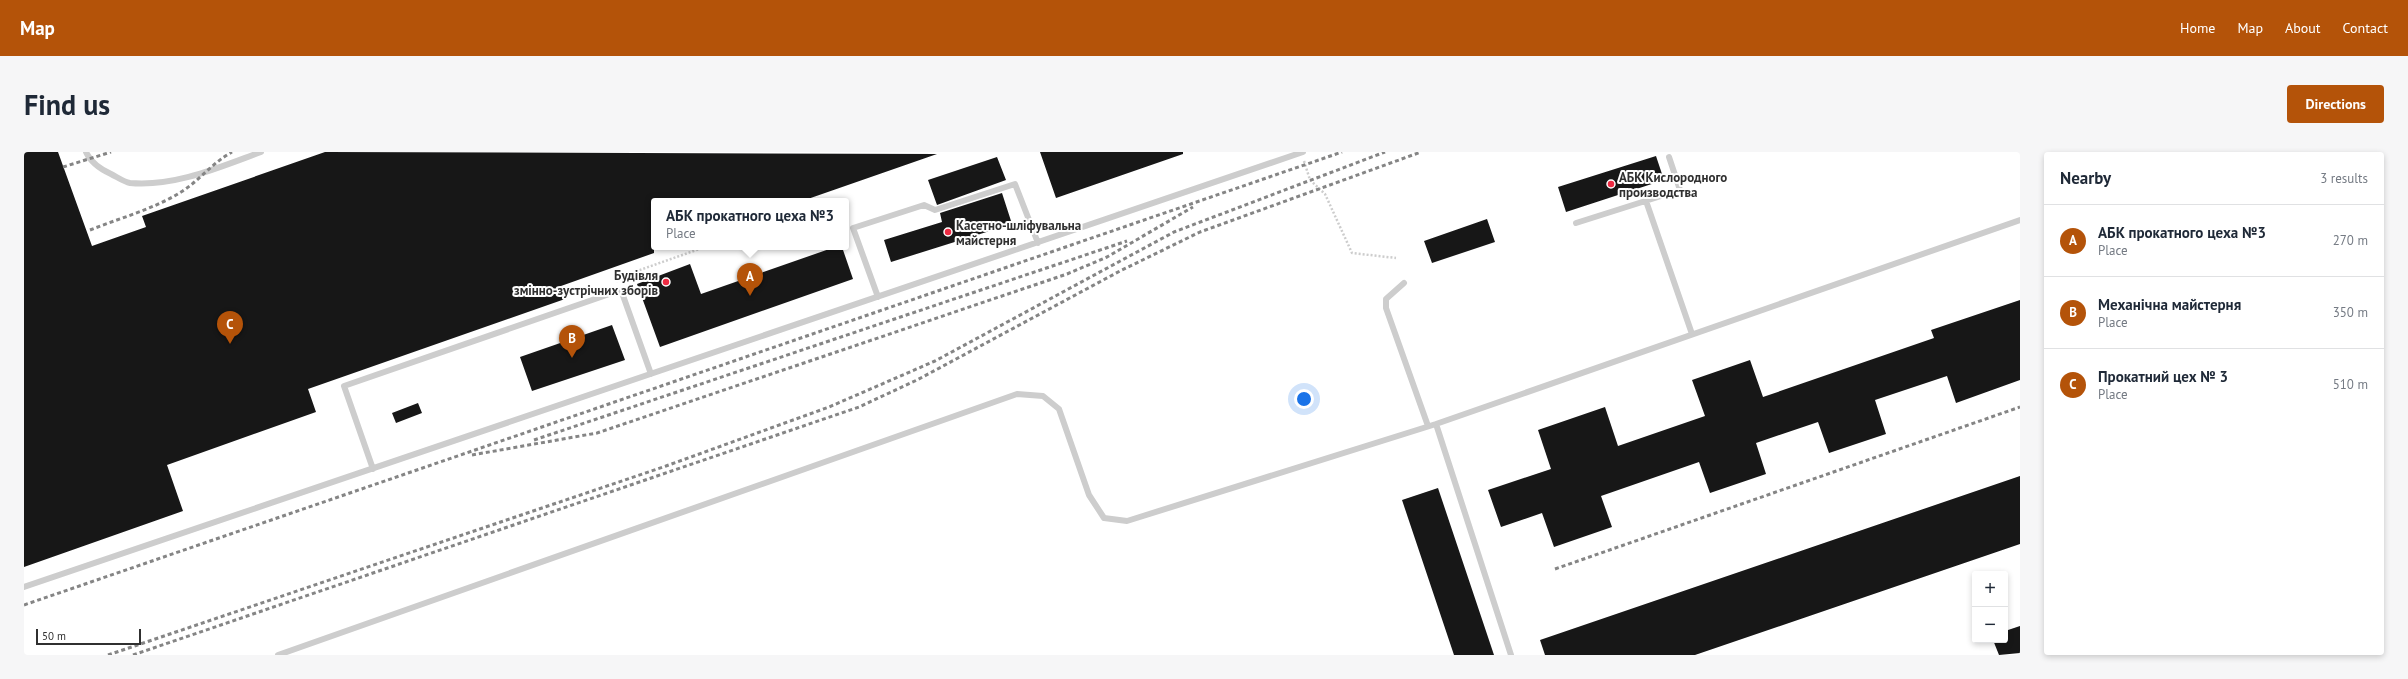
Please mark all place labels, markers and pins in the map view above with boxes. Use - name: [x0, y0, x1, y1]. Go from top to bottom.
- place label: АБК Кислородного производства: [1619, 169, 1727, 201]
- marker: АБК Кислородного производства: [1606, 179, 1616, 189]
- place label: Касетно-шліфувальна майстерня: [956, 217, 1081, 249]
- marker: Касетно-шліфувальна майстерня: [943, 227, 953, 237]
- pin: A: [737, 263, 763, 296]
- place label: Будівля змінно-зустрічних зборів: [514, 267, 658, 299]
- marker: Будівля змінно-зустрічних зборів: [661, 277, 671, 287]
- pin: C: [217, 311, 243, 344]
- pin: B: [559, 325, 585, 358]

